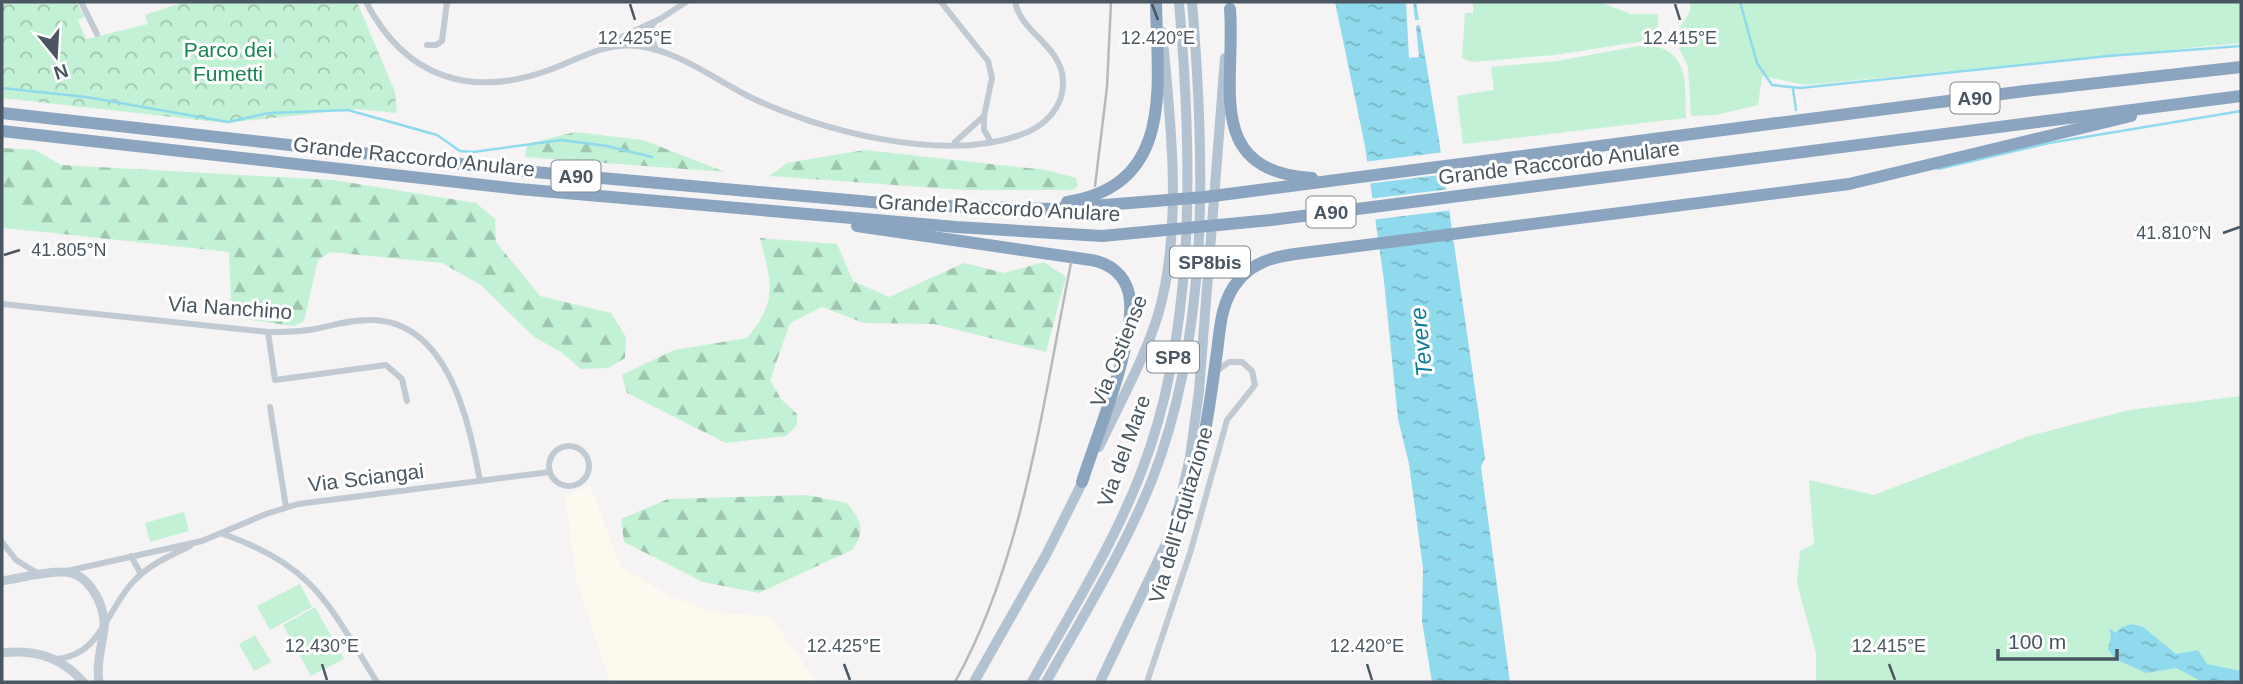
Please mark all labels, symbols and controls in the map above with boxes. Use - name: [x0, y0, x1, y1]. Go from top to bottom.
- north arrow: [21, 21, 91, 91]
- text: 12.425°E: [598, 28, 672, 48]
- text: 12.420°E: [1121, 28, 1195, 48]
- text: 12.415°E: [1643, 28, 1717, 48]
- park label: Parco dei Fumetti: [184, 38, 272, 85]
- text: N: [51, 60, 71, 84]
- road number: A90: [1951, 82, 2000, 114]
- street label: Grande Raccordo Anulare: [292, 132, 536, 181]
- street label: Grande Raccordo Anulare: [1437, 136, 1681, 189]
- road number: A90: [552, 160, 600, 192]
- street label: Grande Raccordo Anulare: [877, 190, 1121, 225]
- road number: A90: [1306, 196, 1356, 228]
- text: 41.810°N: [2136, 223, 2212, 243]
- text: 41.805°N: [31, 240, 107, 260]
- road number: SP8bis: [1170, 246, 1250, 278]
- street label: Via Ostiense: [1086, 291, 1151, 410]
- street label: Via Nanchino: [167, 292, 293, 323]
- water label: Tevere: [1404, 306, 1438, 378]
- road number: SP8: [1147, 342, 1199, 372]
- street label: Via del Mare: [1093, 392, 1154, 510]
- street label: Via dell'Equitazione: [1144, 424, 1217, 606]
- street label: Via Sciangai: [307, 459, 425, 496]
- scale bar: [1998, 618, 2117, 662]
- text: 100 m: [2008, 630, 2066, 653]
- text: 12.430°E: [285, 636, 359, 656]
- text: 12.425°E: [807, 636, 881, 656]
- text: 12.420°E: [1330, 636, 1404, 656]
- text: 12.415°E: [1852, 636, 1926, 656]

